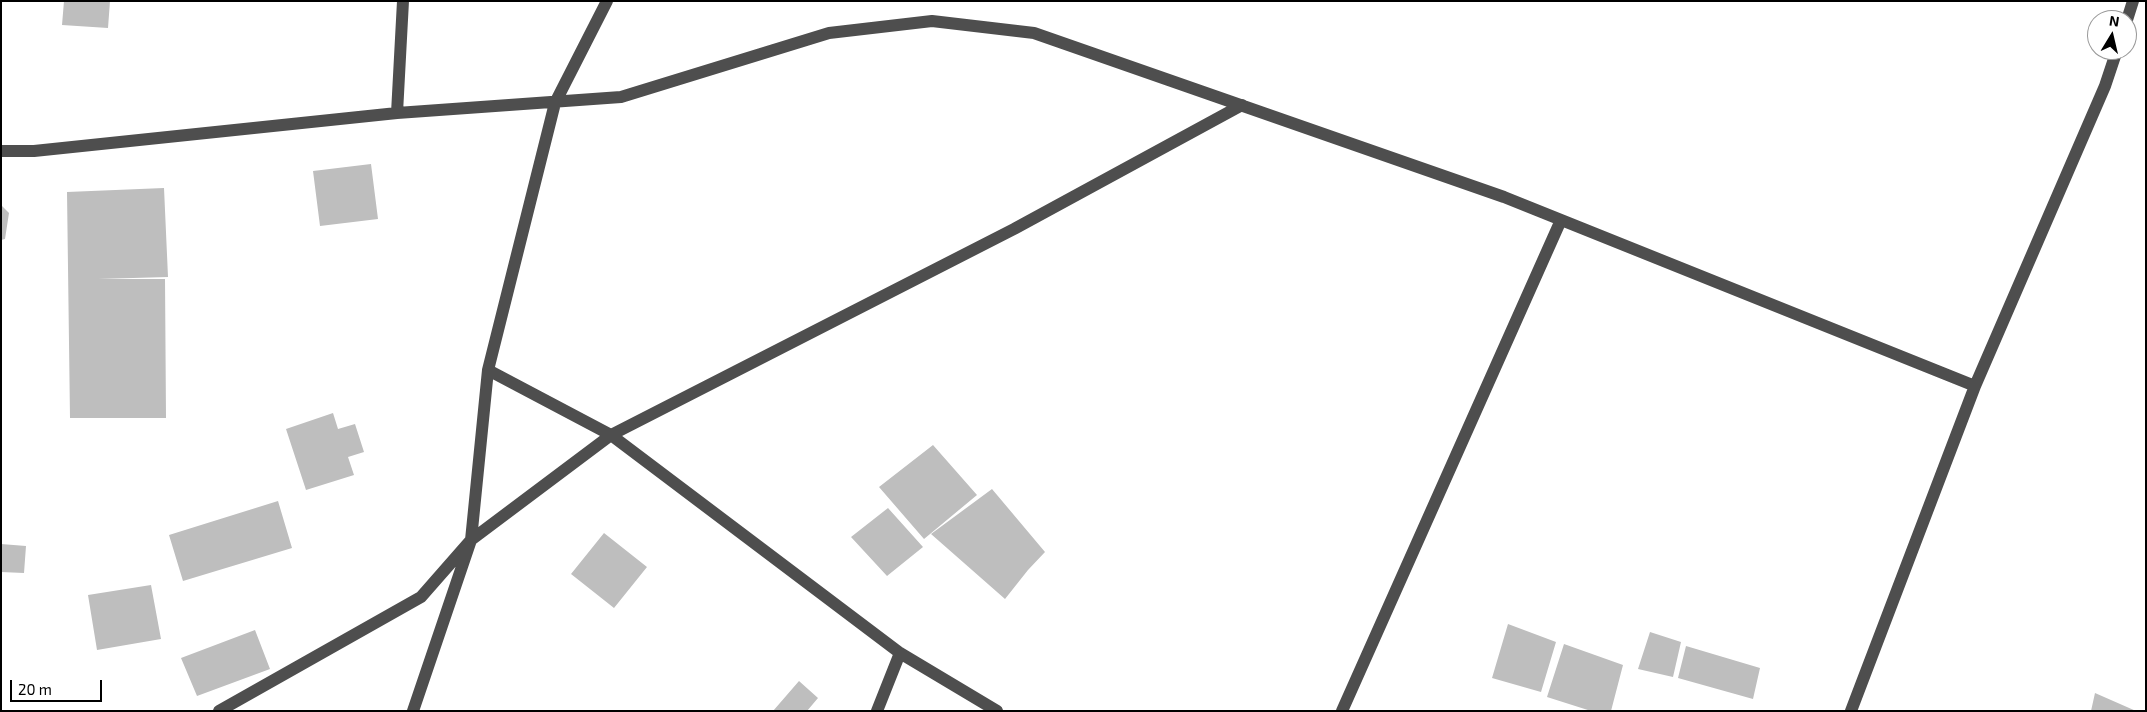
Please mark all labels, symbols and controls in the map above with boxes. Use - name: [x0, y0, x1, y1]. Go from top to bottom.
- north arrow: [2087, 10, 2137, 60]
- text: N: [2108, 11, 2121, 30]
- scale bar: [12, 670, 105, 702]
- text: 20 m: [18, 680, 52, 698]

